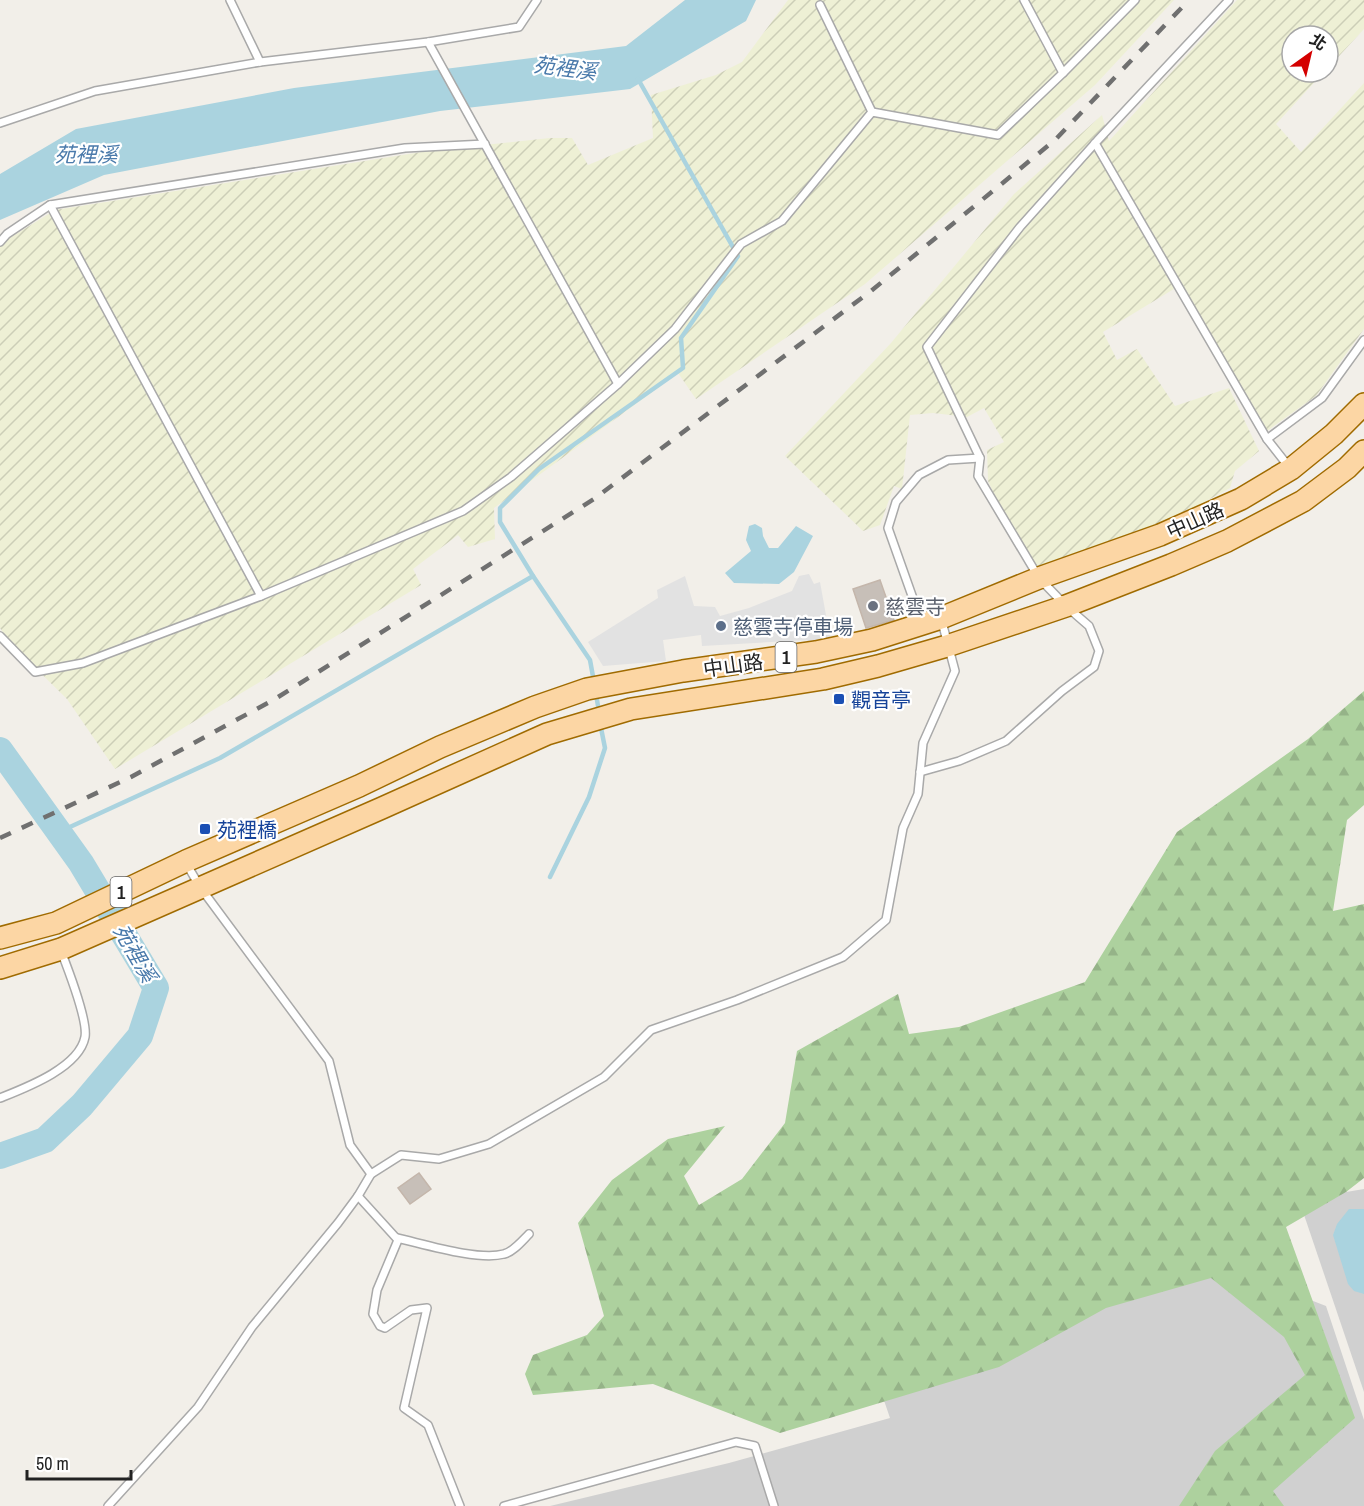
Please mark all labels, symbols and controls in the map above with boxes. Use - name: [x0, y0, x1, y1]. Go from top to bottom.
- north arrow: [1280, 24, 1340, 84]
- text: 北: [1306, 28, 1331, 55]
- water label: 苑裡溪: [532, 50, 601, 87]
- water label: 苑裡溪: [55, 140, 120, 169]
- street label: 中山路: [1162, 495, 1228, 545]
- place label: 慈雲寺: [885, 593, 945, 620]
- marker: 慈雲寺: [866, 599, 880, 613]
- place label: 慈雲寺停車場: [733, 613, 853, 640]
- marker: 慈雲寺停車場: [714, 619, 728, 633]
- road number: 1: [776, 642, 796, 672]
- street label: 中山路: [701, 647, 765, 683]
- place label: 觀音亭: [851, 686, 911, 713]
- marker: 觀音亭: [832, 692, 846, 706]
- place label: 苑裡橋: [217, 816, 277, 843]
- marker: 苑裡橋: [198, 822, 212, 836]
- road number: 1: [110, 877, 132, 907]
- water label: 苑裡溪: [107, 918, 165, 990]
- scale bar: [27, 1443, 130, 1481]
- text: 50 m: [36, 1451, 69, 1476]

